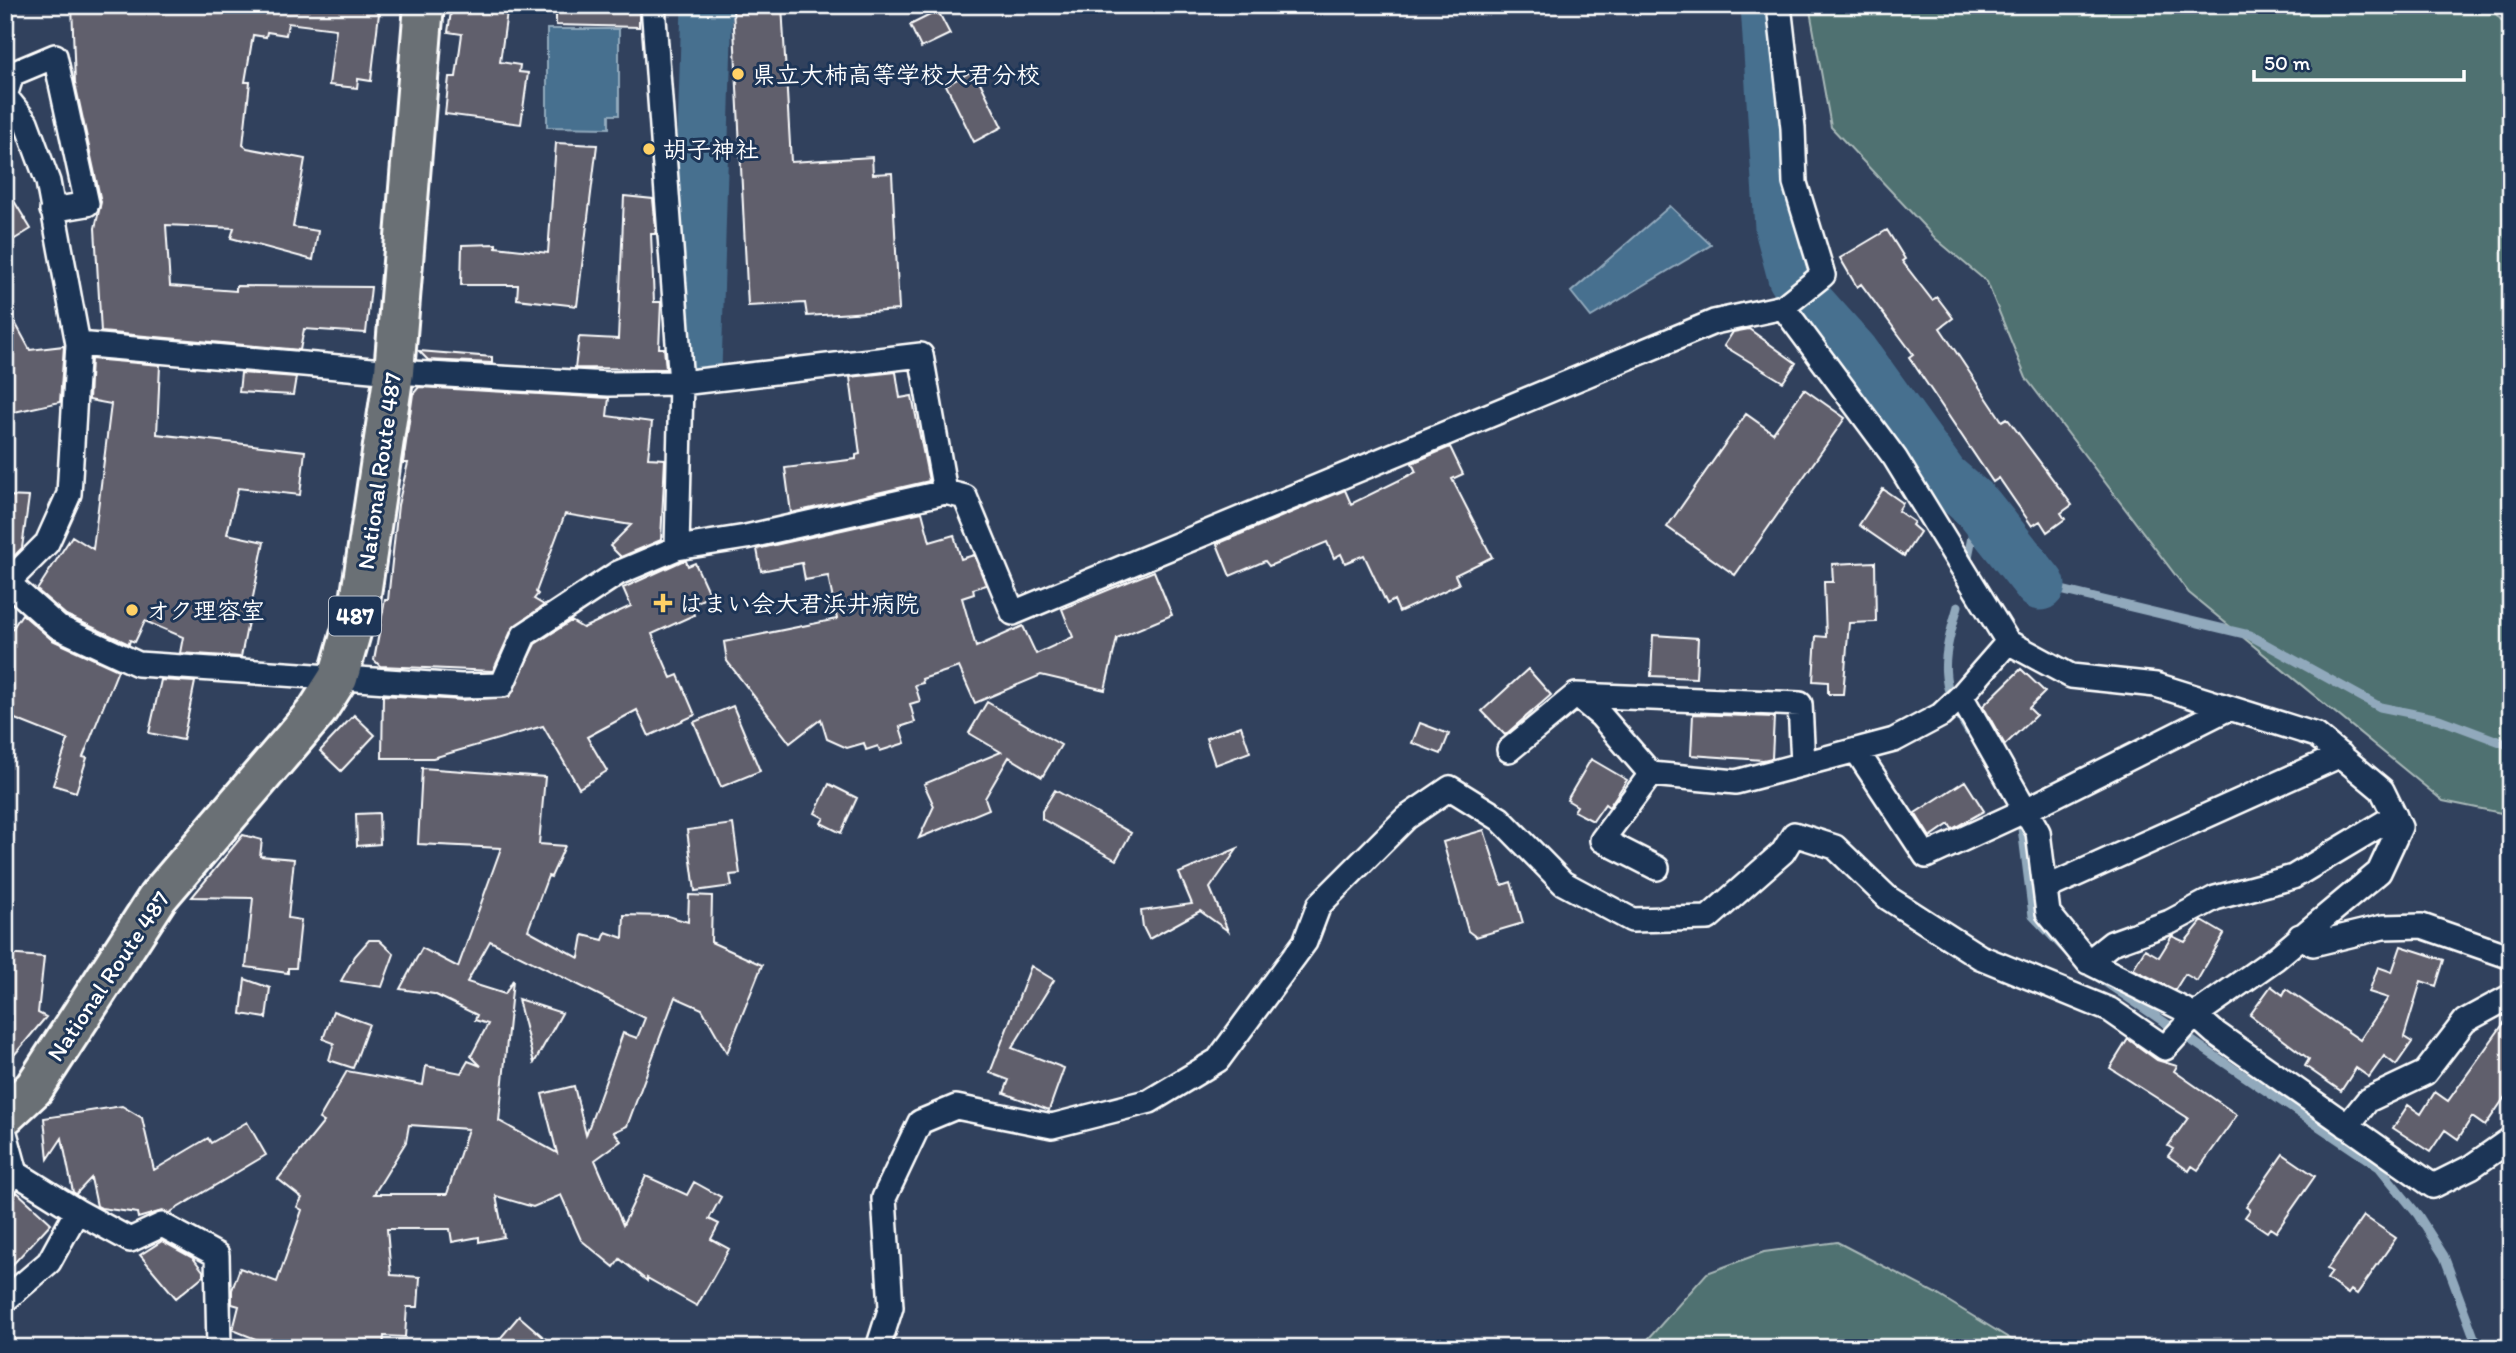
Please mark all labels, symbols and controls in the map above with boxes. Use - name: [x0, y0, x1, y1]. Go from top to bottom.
- scale bar: [2254, 38, 2464, 82]
- text: 50 m: [2264, 50, 2311, 75]
- place label: 県立大柿高等学校大君分校: [752, 60, 1040, 89]
- marker: 県立大柿高等学校大君分校: [730, 66, 746, 82]
- place label: 胡子神社: [663, 135, 759, 164]
- marker: 胡子神社: [641, 141, 657, 157]
- street label: National Route 487: [351, 370, 407, 571]
- place label: はまい会大君浜井病院: [679, 589, 919, 618]
- marker: はまい会大君浜井病院: [653, 593, 673, 613]
- place label: オク理容室: [146, 596, 265, 625]
- road number: 487: [329, 596, 381, 636]
- marker: オク理容室: [124, 602, 140, 618]
- street label: National Route 487: [40, 885, 176, 1067]

